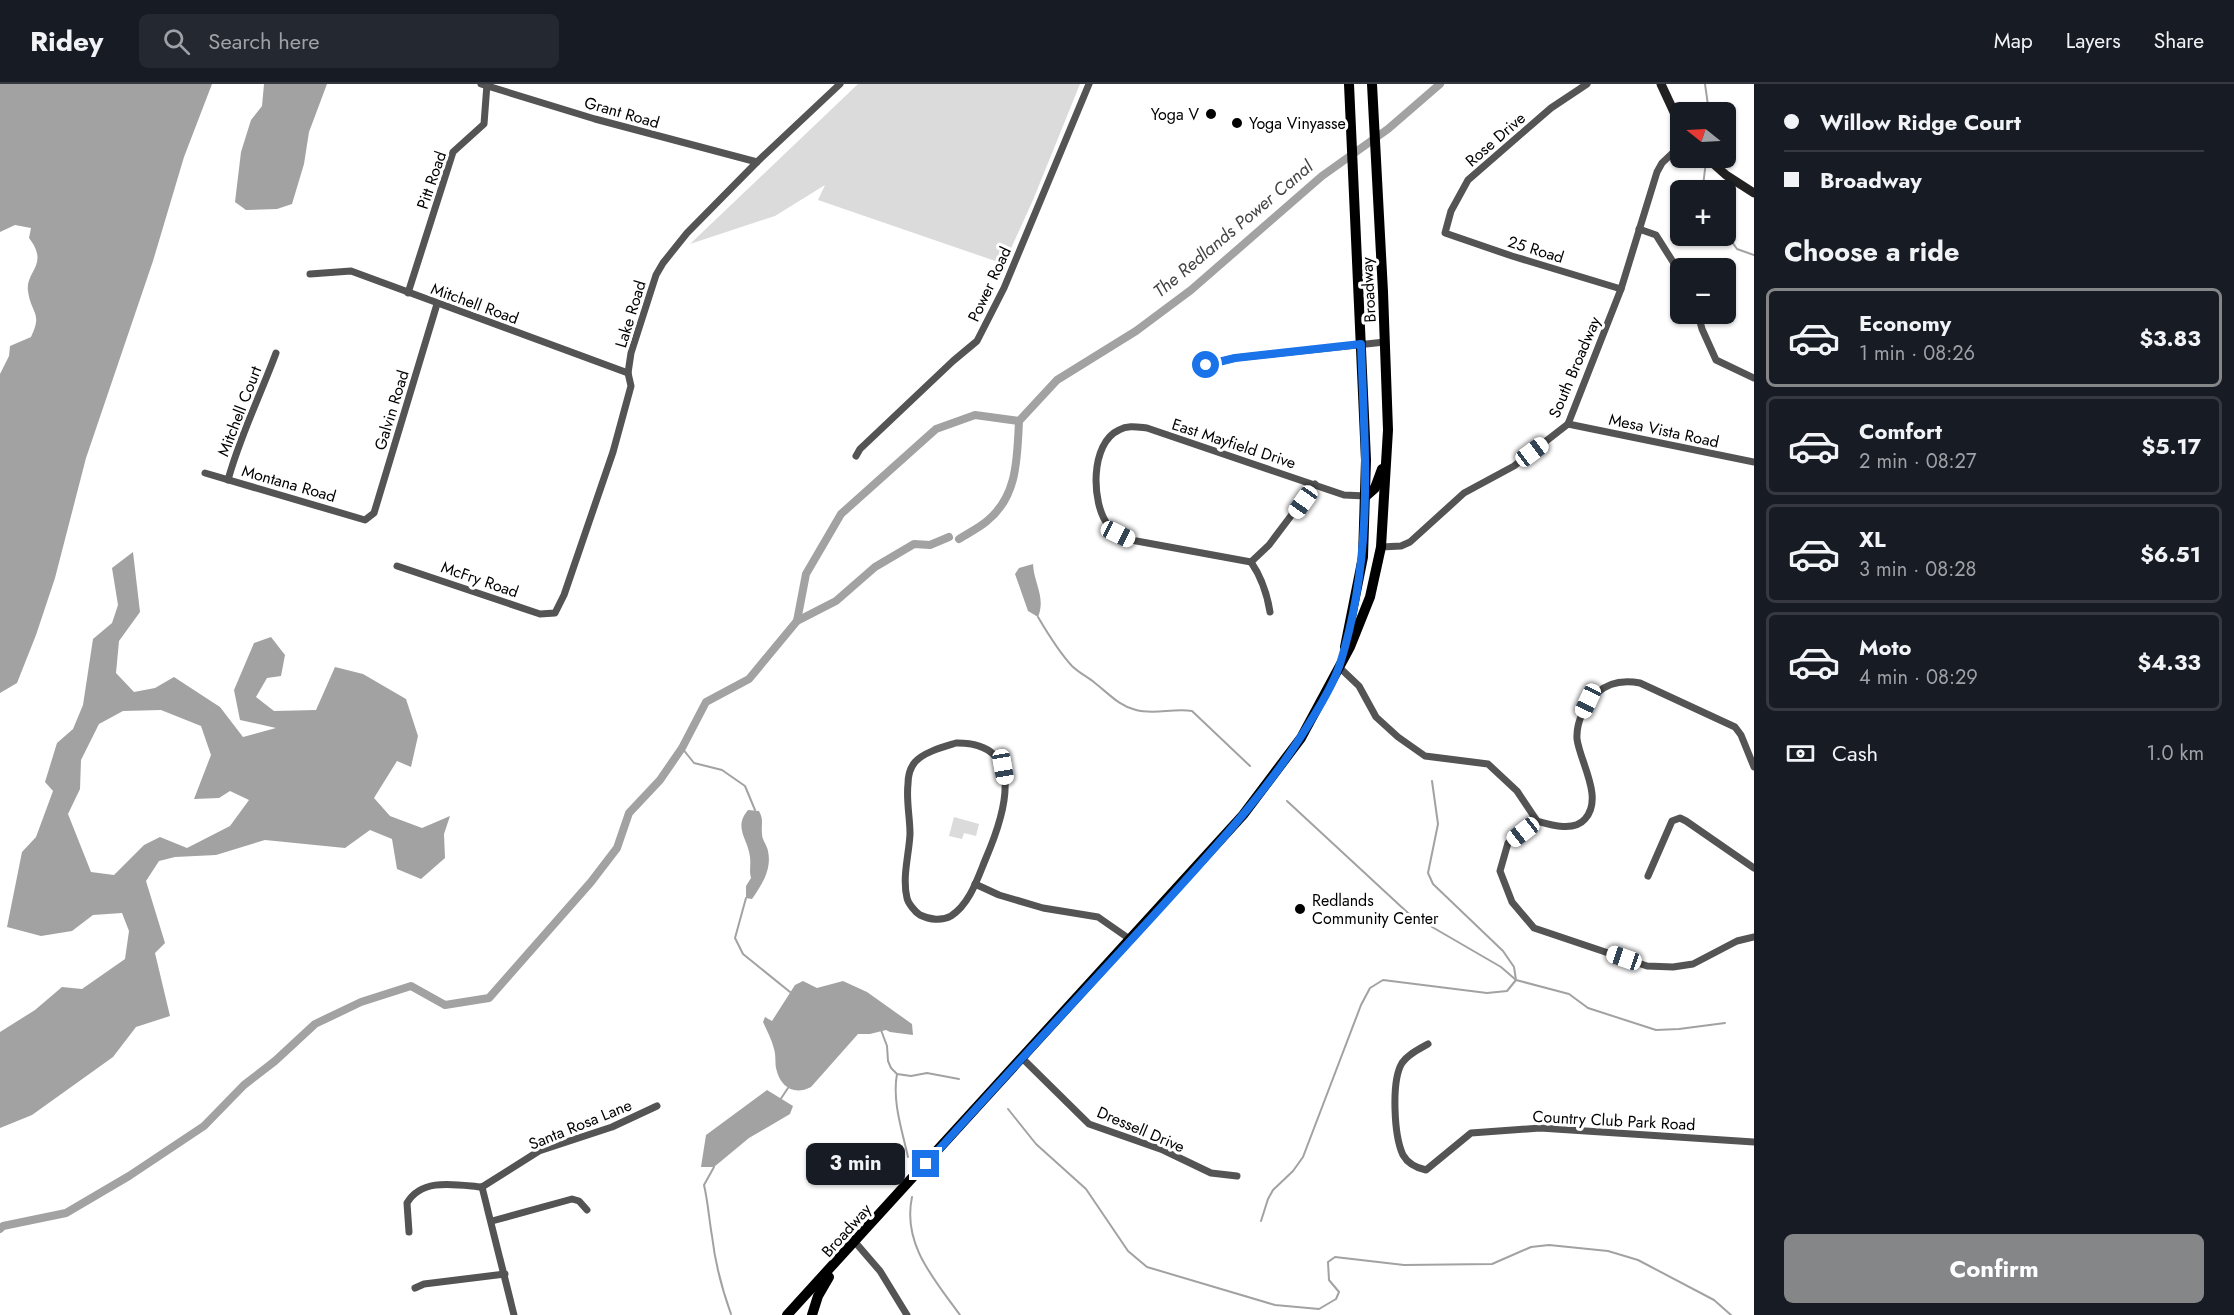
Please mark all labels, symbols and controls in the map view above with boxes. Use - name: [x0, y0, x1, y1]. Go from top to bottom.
- search box: [139, 14, 559, 68]
- text: Ridey: [30, 21, 103, 62]
- icon: search: [160, 25, 193, 58]
- text: Search here: [208, 25, 320, 57]
- text: Map: [1994, 26, 2033, 56]
- text: Layers: [2066, 26, 2121, 56]
- text: Share: [2154, 26, 2204, 56]
- street label: Grant Road: [582, 91, 662, 134]
- north arrow: [1670, 102, 1736, 168]
- map controls: [1670, 102, 1736, 324]
- place label: Yoga V: [1151, 103, 1199, 126]
- text: Willow Ridge Court: [1820, 106, 2021, 138]
- marker: Yoga V: [1204, 107, 1218, 121]
- street label: Rose Drive: [1460, 107, 1530, 172]
- place label: Yoga Vinyasse: [1249, 112, 1346, 135]
- marker: Yoga Vinyasse: [1230, 116, 1244, 130]
- street label: Pitt Road: [411, 148, 452, 212]
- water label: The Redlands Power Canal: [1148, 154, 1319, 304]
- text: Broadway: [1820, 164, 1922, 196]
- button: +: [1670, 180, 1736, 246]
- street label: 25 Road: [1505, 230, 1567, 269]
- text: Choose a ride: [1784, 232, 1959, 271]
- street label: Power Road: [962, 243, 1017, 326]
- street label: Broadway: [1355, 256, 1382, 323]
- button: −: [1670, 258, 1736, 324]
- street label: Mitchell Road: [428, 277, 522, 330]
- street label: Lake Road: [609, 278, 652, 351]
- text: Economy: [1859, 307, 1951, 339]
- icon: car: [1787, 311, 1841, 365]
- street label: South Broadway: [1543, 312, 1607, 421]
- text: $3.83: [2139, 322, 2201, 354]
- text: 1 min · 08:26: [1859, 339, 1975, 368]
- route start: [1192, 351, 1219, 378]
- street label: Mitchell Court: [212, 363, 267, 460]
- street label: Galvin Road: [368, 367, 415, 453]
- street label: Mesa Vista Road: [1607, 408, 1721, 453]
- street label: East Mayfield Drive: [1169, 413, 1299, 474]
- text: Comfort: [1859, 415, 1942, 447]
- icon: car: [1787, 419, 1841, 473]
- text: $5.17: [2142, 430, 2201, 462]
- car: [1512, 434, 1552, 470]
- text: 2 min · 08:27: [1859, 447, 1976, 476]
- street label: Montana Road: [239, 459, 339, 508]
- car: [1285, 482, 1321, 522]
- car: [1098, 518, 1138, 550]
- text: XL: [1859, 523, 1886, 555]
- icon: car: [1787, 527, 1841, 581]
- text: $6.51: [2140, 538, 2201, 570]
- street label: McFry Road: [438, 555, 522, 603]
- text: 3 min · 08:28: [1859, 555, 1976, 584]
- text: Moto: [1859, 631, 1912, 663]
- icon: car: [1787, 635, 1841, 689]
- text: $4.33: [2138, 646, 2201, 678]
- text: 4 min · 08:29: [1859, 663, 1978, 692]
- car: [1572, 681, 1604, 721]
- icon: cash: [1784, 737, 1817, 770]
- text: Cash: [1832, 737, 1878, 769]
- text: 1.0 km: [2147, 739, 2204, 768]
- car: [991, 748, 1015, 786]
- car: [1503, 814, 1543, 850]
- place label: Redlands Community Center: [1312, 889, 1439, 930]
- marker: Redlands Community Center: [1293, 902, 1307, 916]
- car: [1604, 944, 1644, 972]
- street label: Santa Rosa Lane: [525, 1093, 635, 1156]
- street label: Dressell Drive: [1093, 1101, 1188, 1158]
- street label: Country Club Park Road: [1532, 1105, 1696, 1136]
- callout: 3 min: [806, 1143, 905, 1185]
- text: 3 min: [830, 1149, 881, 1178]
- route end: [912, 1150, 939, 1177]
- street label: Broadway: [816, 1198, 877, 1262]
- button: Confirm: [1784, 1234, 2204, 1303]

